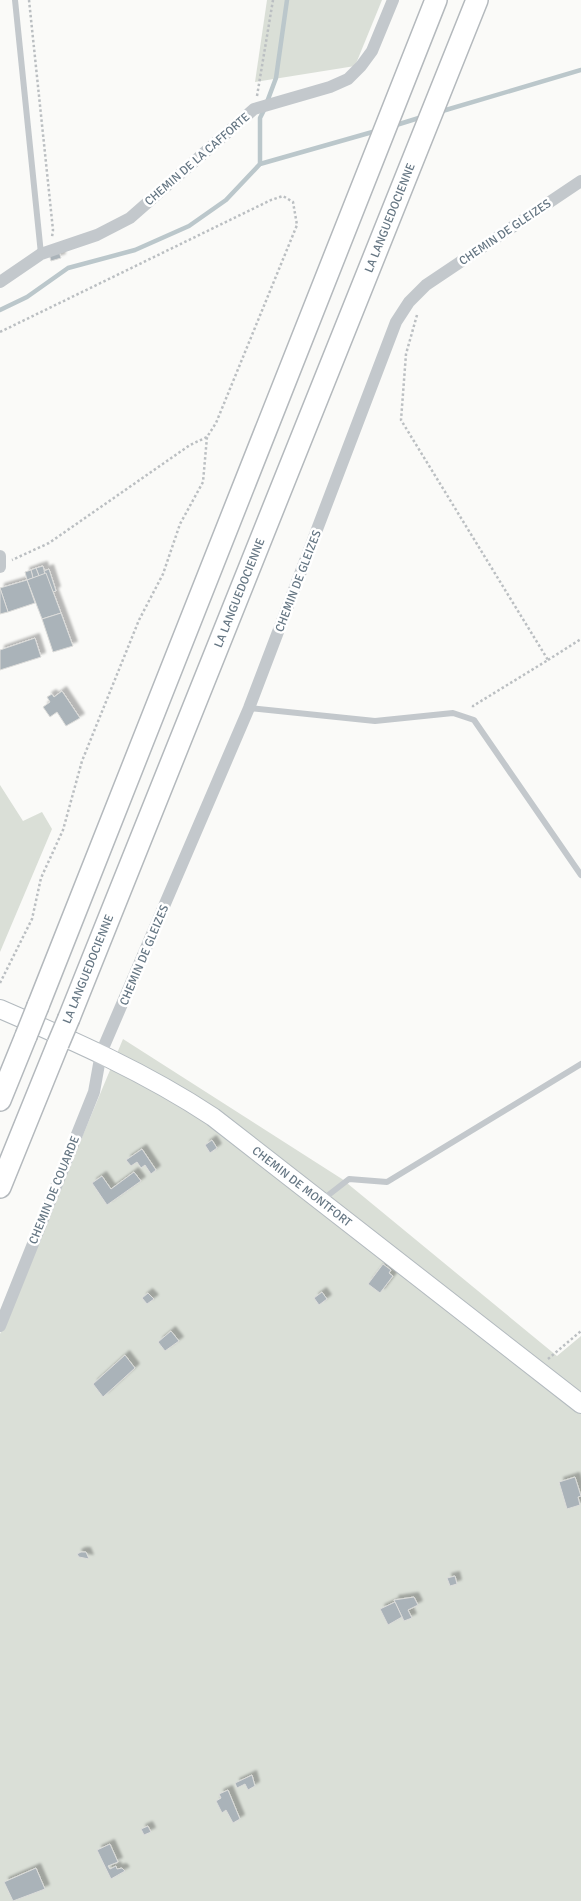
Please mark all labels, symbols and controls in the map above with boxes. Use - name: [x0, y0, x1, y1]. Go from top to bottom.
- street label: CHEMIN DE LA CAFFORTE: [142, 110, 253, 209]
- street label: LA LANGUEDOCIENNE: [361, 161, 419, 275]
- street label: CHEMIN DE GLEIZES: [456, 196, 554, 269]
- street label: CHEMIN DE GLEIZES: [272, 528, 325, 634]
- street label: LA LANGUEDOCIENNE: [211, 536, 269, 650]
- street label: CHEMIN DE GLEIZES: [117, 902, 173, 1008]
- street label: LA LANGUEDOCIENNE: [60, 912, 117, 1026]
- street label: CHEMIN DE COUARDE: [26, 1134, 83, 1246]
- street label: CHEMIN DE MONTFORT: [249, 1143, 355, 1230]

